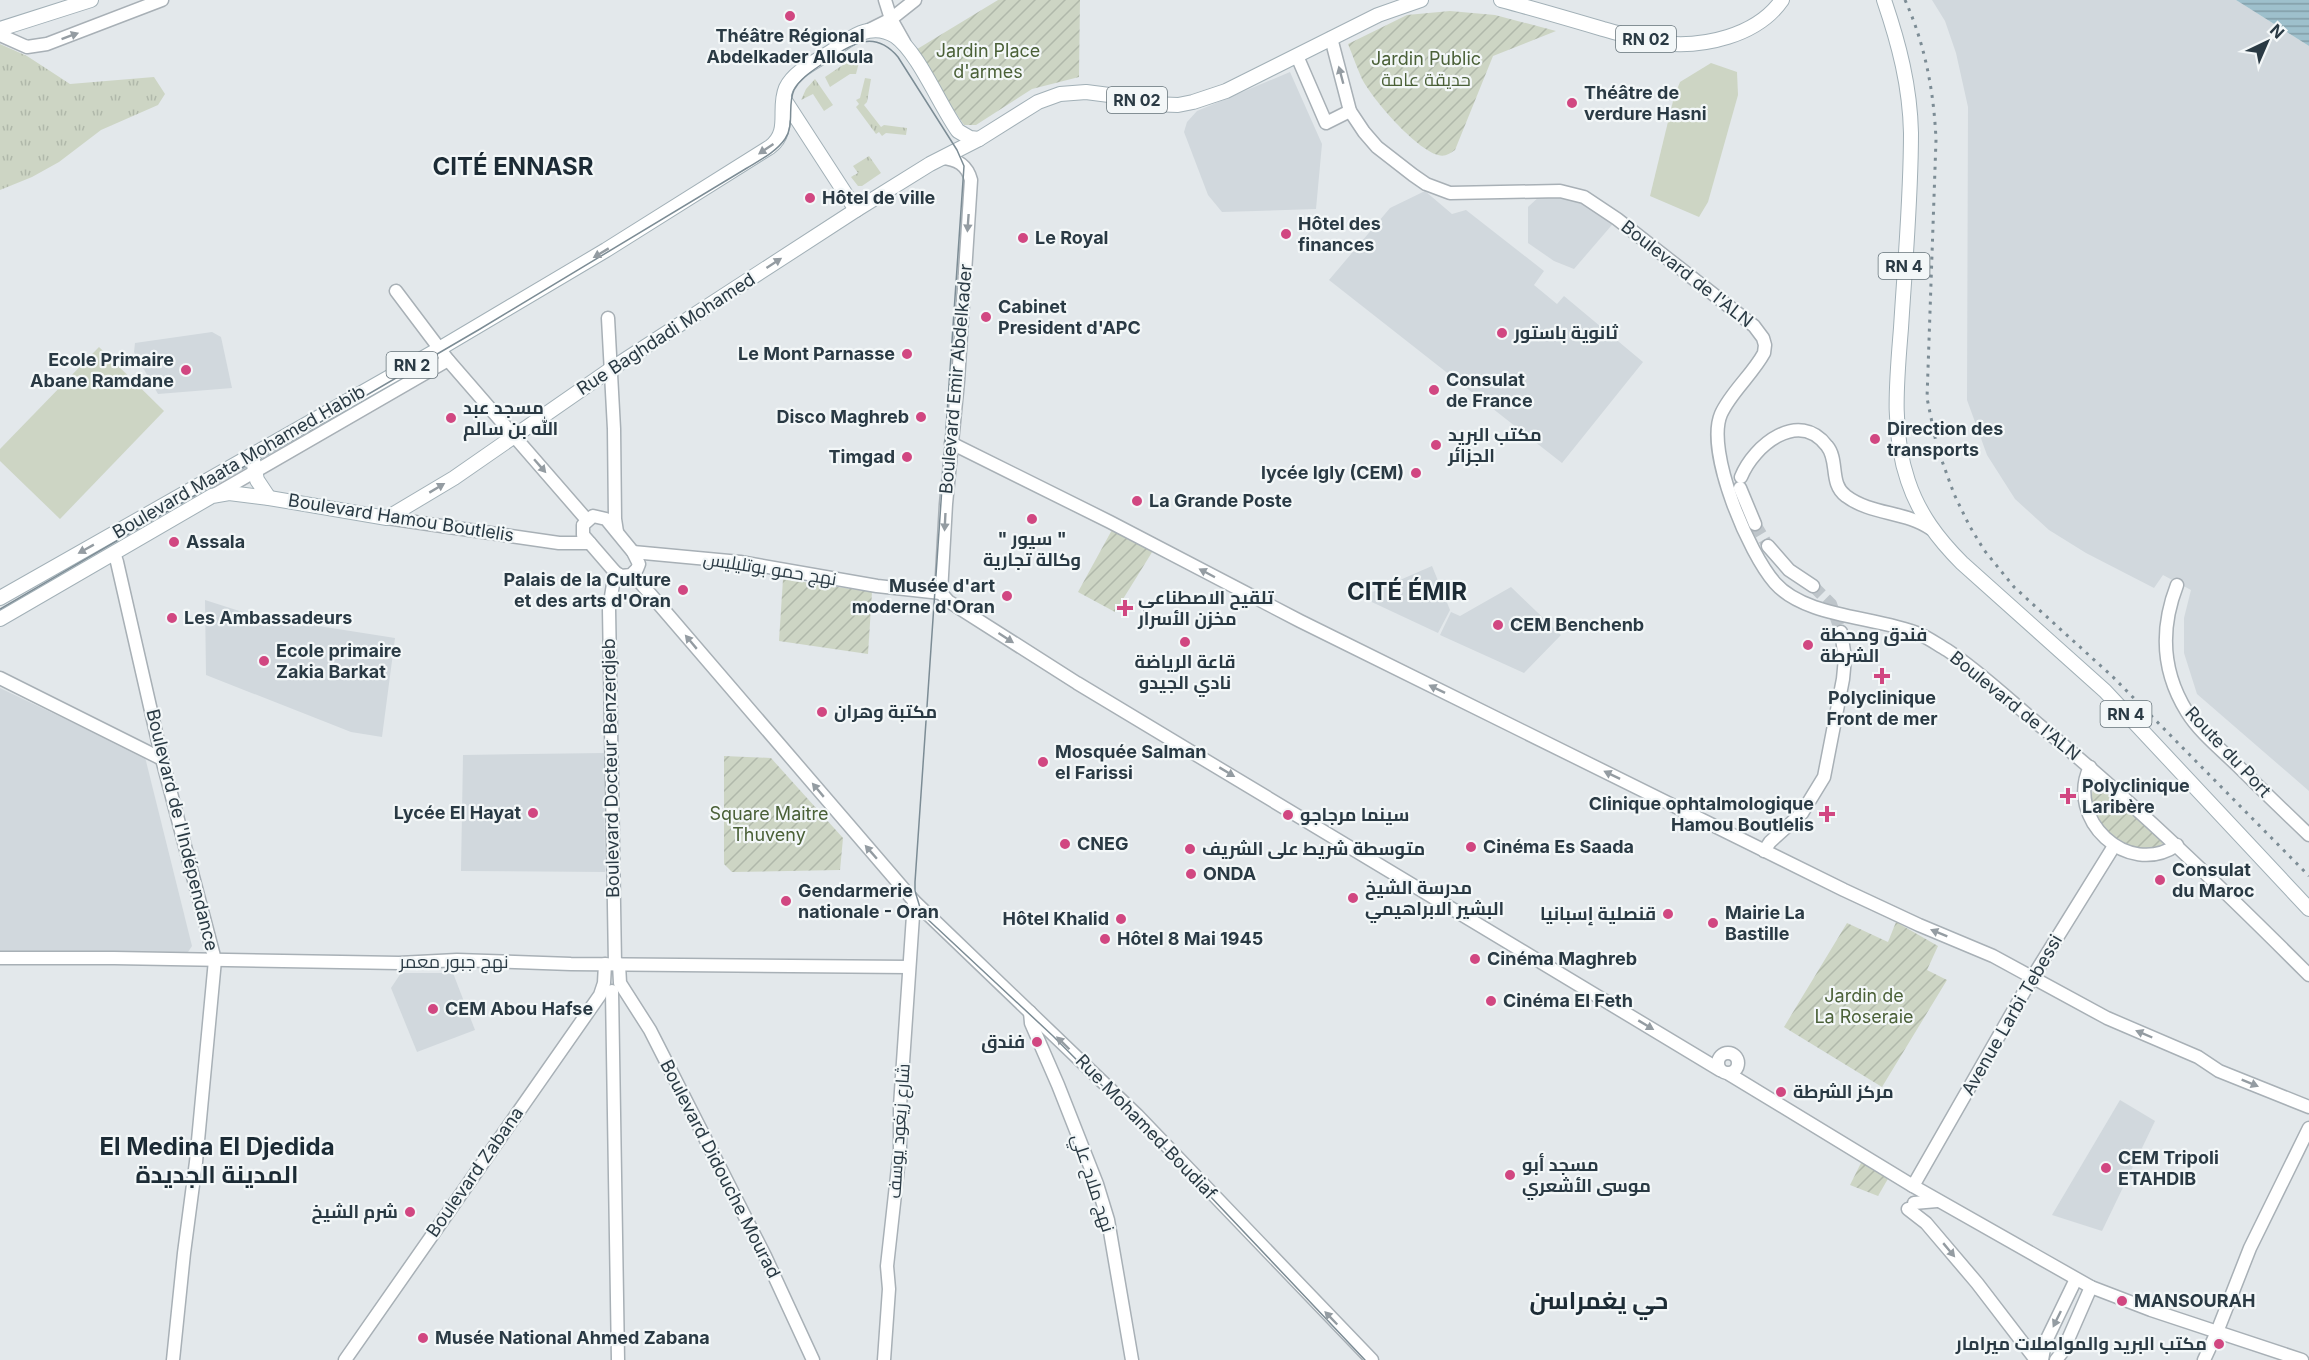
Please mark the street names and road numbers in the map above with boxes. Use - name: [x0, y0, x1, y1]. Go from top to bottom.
- road number: RN 02: [1616, 26, 1676, 52]
- road number: RN 02: [1107, 87, 1167, 113]
- street label: Boulevard de l'ALN: [1617, 216, 1757, 332]
- road number: RN 4: [1878, 253, 1930, 279]
- street label: Boulevard Emir Abdelkader: [935, 263, 976, 495]
- street label: Rue Baghdadi Mohamed: [573, 268, 759, 399]
- road number: RN 2: [386, 352, 438, 378]
- street label: Boulevard Maata Mohamed Habib: [109, 380, 369, 543]
- street label: Boulevard Hamou Boutlelis: [287, 489, 515, 546]
- street label: نهج حمو بوتليليس: [702, 548, 838, 591]
- street label: Boulevard Docteur Benzerdjeb: [598, 638, 623, 898]
- street label: Boulevard de l'ALN: [1946, 647, 2085, 765]
- road number: RN 4: [2100, 701, 2152, 727]
- street label: Route du Port: [2181, 702, 2276, 801]
- street label: Boulevard de l'Indépendance: [142, 707, 223, 953]
- street label: Avenue Larbi Tebessi: [1957, 931, 2066, 1099]
- street label: نهج جبور معمر: [398, 951, 509, 974]
- street label: Rue Mohamed Boudiaf: [1072, 1050, 1221, 1204]
- street label: Boulevard Didouche Mourad: [656, 1056, 785, 1281]
- street label: شارع زيغود يوسف: [883, 1063, 916, 1199]
- street label: Boulevard Zabana: [422, 1103, 527, 1241]
- street label: نهج ملاح علي: [1064, 1131, 1119, 1236]

